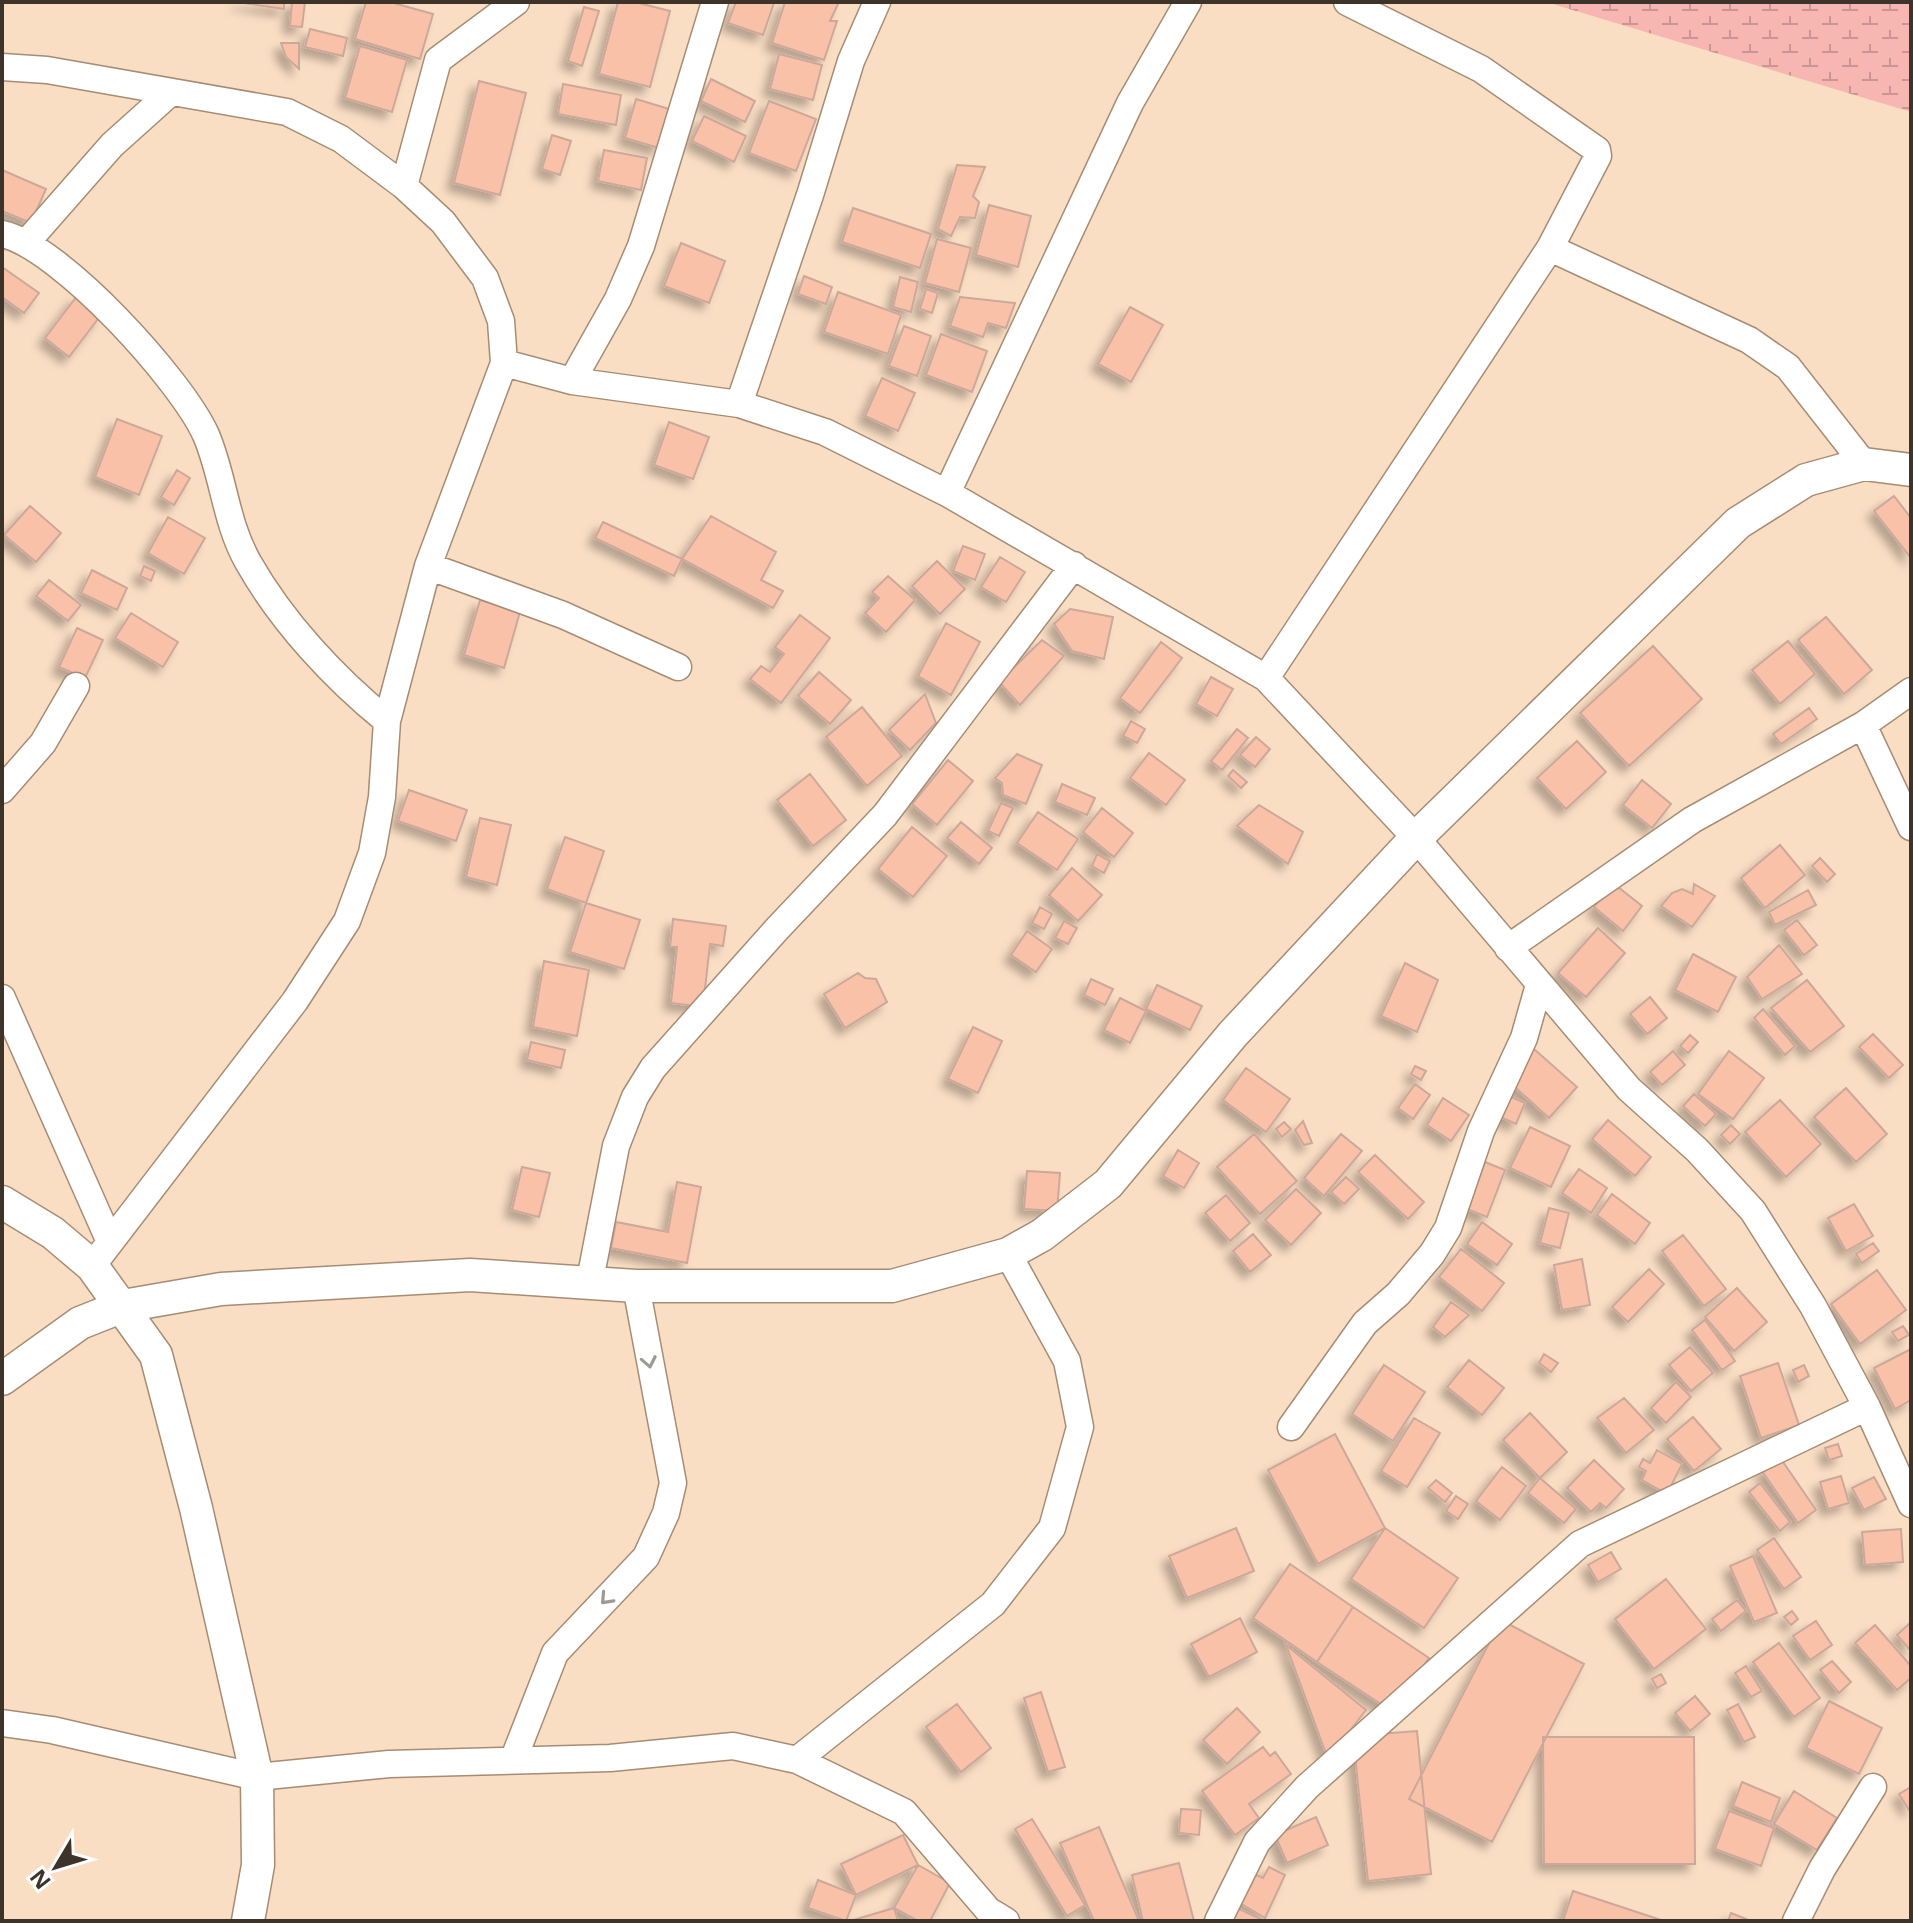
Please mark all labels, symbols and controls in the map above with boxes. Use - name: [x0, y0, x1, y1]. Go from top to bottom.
- one-way arrow: [640, 1356, 657, 1369]
- one-way arrow: [601, 1590, 615, 1604]
- north arrow: [16, 1827, 96, 1907]
- text: N: [22, 1864, 57, 1896]

